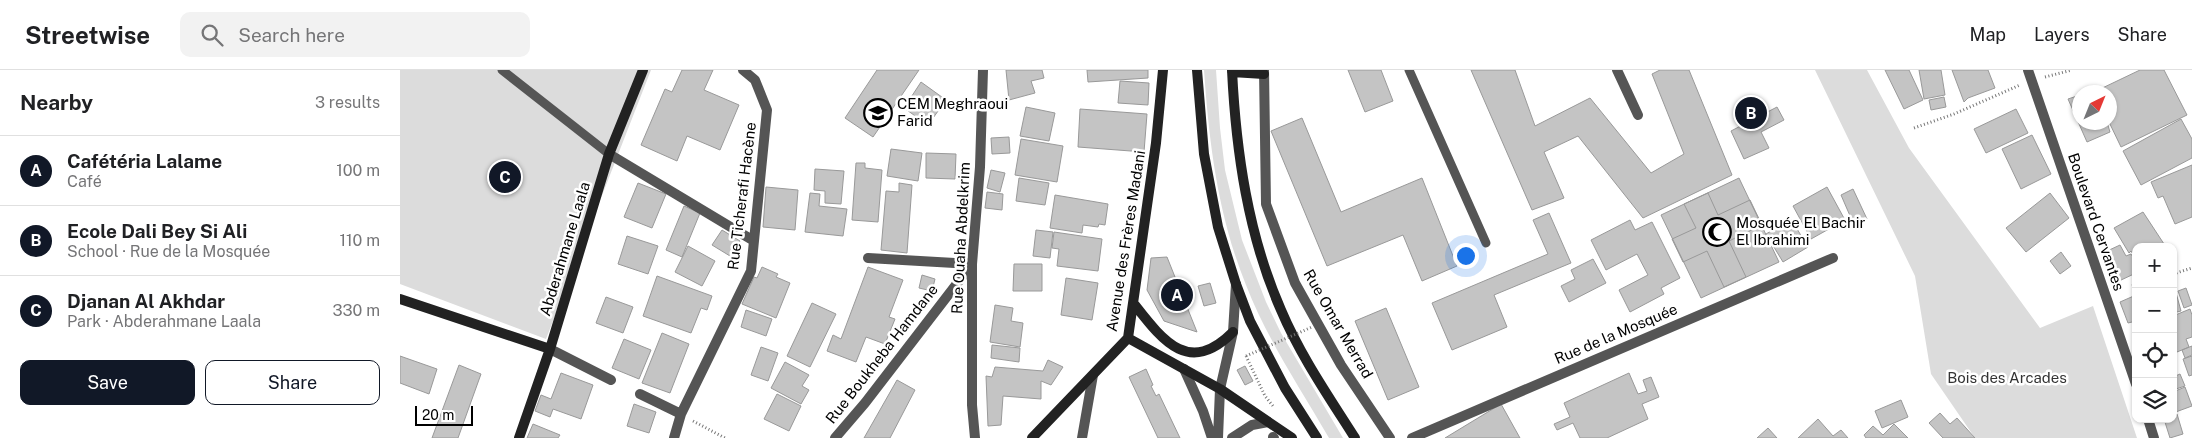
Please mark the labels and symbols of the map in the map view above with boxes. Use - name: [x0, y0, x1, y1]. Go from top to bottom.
- north arrow: [2072, 85, 2117, 130]
- pin: B: [1735, 94, 1767, 132]
- place label: CEM Meghraoui Farid: [897, 95, 1008, 129]
- school or university icon: CEM Meghraoui Farid: [863, 98, 893, 128]
- street label: Rue Ticherafi Hacène: [724, 121, 759, 271]
- street label: Avenue des Frères Madani: [1103, 149, 1148, 333]
- street label: Boulevard Cervantes: [2065, 151, 2128, 293]
- pin: C: [489, 158, 521, 196]
- street label: Rue Ouaha Abdelkrim: [948, 162, 973, 314]
- street label: Abderahmane Laala: [536, 180, 593, 318]
- place label: Mosquée El Bachir El Ibrahimi: [1736, 214, 1866, 248]
- mosque icon: Mosquée El Bachir El Ibrahimi: [1702, 217, 1732, 247]
- your location: [1453, 243, 1479, 269]
- street label: Rue Omar Merrad: [1300, 266, 1376, 381]
- pin: A: [1161, 276, 1193, 314]
- street label: Rue Boukheba Hamdane: [822, 281, 941, 427]
- street label: Rue de la Mosquée: [1552, 300, 1680, 367]
- park label: Bois des Arcades: [1947, 369, 2067, 386]
- scale bar: [415, 403, 472, 426]

